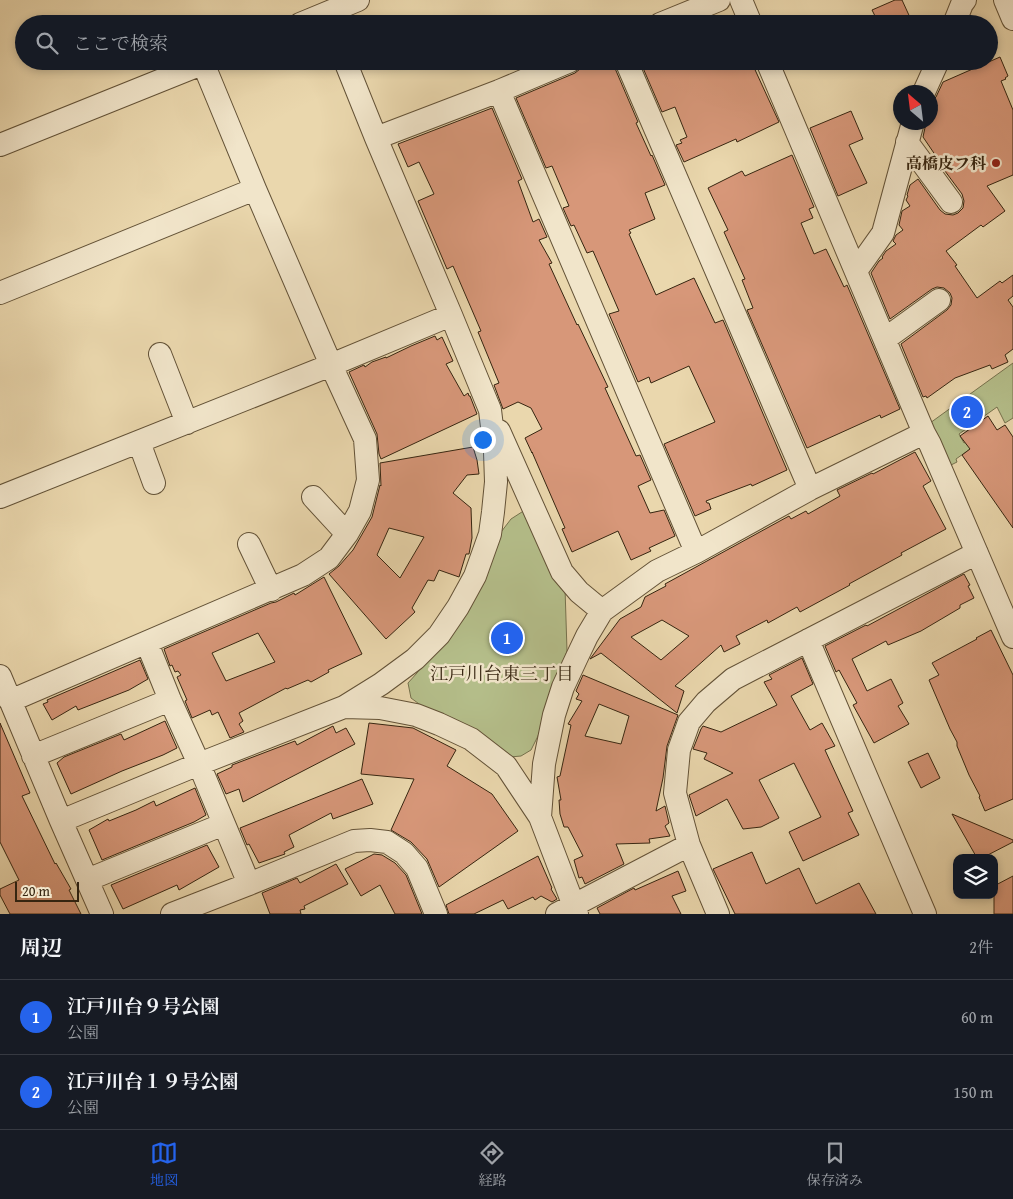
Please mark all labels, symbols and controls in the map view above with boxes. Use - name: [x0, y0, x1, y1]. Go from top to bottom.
- search box: [15, 15, 998, 70]
- icon: search: [33, 29, 61, 57]
- text: ここで検索: [73, 29, 168, 57]
- north arrow: [893, 85, 938, 130]
- place label: 高橋皮フ科: [906, 151, 987, 175]
- marker: 高橋皮フ科: [990, 157, 1002, 169]
- pin: 2: [951, 393, 983, 431]
- your location: [470, 427, 496, 453]
- pin: 1: [491, 619, 523, 657]
- district label: 江戸川台東三丁目: [430, 660, 574, 687]
- map controls: [953, 854, 998, 899]
- button: layers: [953, 854, 998, 899]
- scale bar: [15, 879, 79, 902]
- text: 20 m: [22, 881, 50, 901]
- text: 周辺: [20, 932, 62, 963]
- text: 2件: [969, 935, 993, 959]
- text: 江戸川台９号公園: [67, 992, 219, 1020]
- text: 1: [32, 1005, 40, 1029]
- text: 60 m: [961, 1005, 993, 1029]
- text: 公園: [67, 1020, 99, 1044]
- text: 江戸川台１９号公園: [67, 1067, 238, 1095]
- text: 2: [32, 1080, 40, 1104]
- text: 150 m: [953, 1080, 993, 1104]
- text: 公園: [67, 1095, 99, 1119]
- tab: 地図: [150, 1139, 178, 1190]
- tab: 経路: [478, 1139, 506, 1190]
- tab: 保存済み: [807, 1139, 863, 1190]

